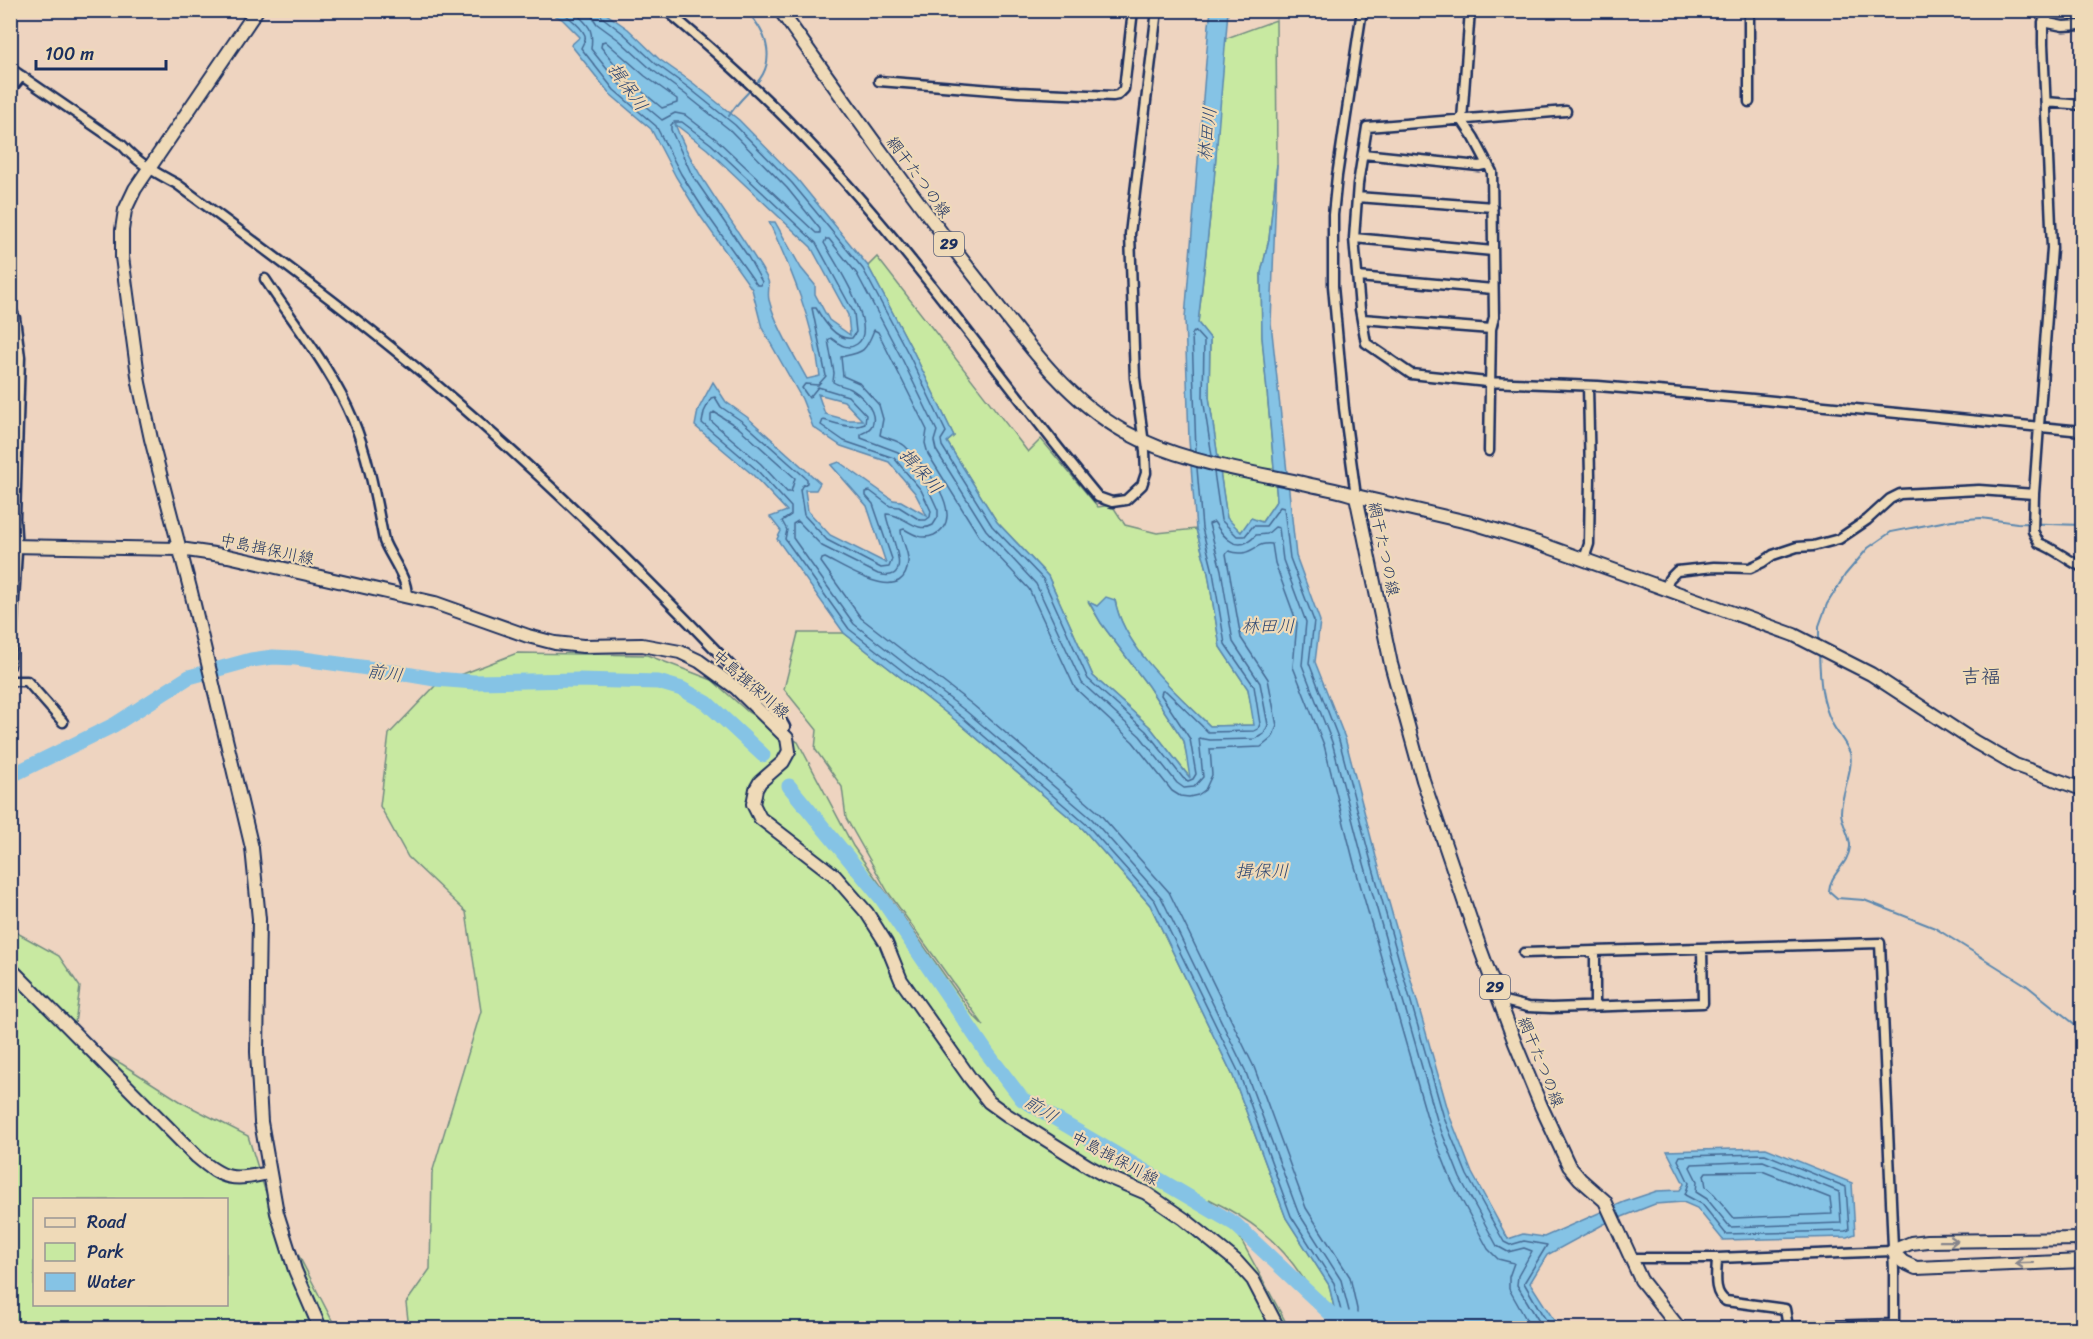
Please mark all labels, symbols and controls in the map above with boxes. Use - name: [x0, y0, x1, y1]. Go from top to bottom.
- scale bar: [36, 33, 166, 71]
- text: 100 m: [45, 38, 94, 70]
- water label: 揖保川: [599, 56, 657, 118]
- water label: 林田川: [1188, 105, 1226, 163]
- street label: 網干たつの線: [879, 130, 959, 224]
- road number: 29: [934, 232, 964, 256]
- water label: 揖保川: [891, 440, 951, 502]
- street label: 網干たつの線: [1360, 499, 1408, 599]
- street label: 中島揖保川線: [217, 525, 317, 573]
- water label: 林田川: [1241, 610, 1295, 642]
- street label: 中島揖保川線: [705, 642, 797, 726]
- water label: 前川: [365, 655, 405, 691]
- district label: 吉福: [1961, 659, 2001, 694]
- water label: 揖保川: [1235, 855, 1289, 887]
- road number: 29: [1480, 975, 1510, 999]
- street label: 網干たつの線: [1510, 1012, 1572, 1112]
- water label: 前川: [1017, 1086, 1065, 1132]
- street label: 中島揖保川線: [1066, 1123, 1164, 1193]
- legend: [33, 1198, 228, 1306]
- text: Road: [87, 1206, 127, 1238]
- one-way arrow: [1939, 1235, 1959, 1246]
- text: Park: [87, 1236, 124, 1268]
- one-way arrow: [2015, 1258, 2035, 1269]
- text: Water: [87, 1266, 136, 1298]

